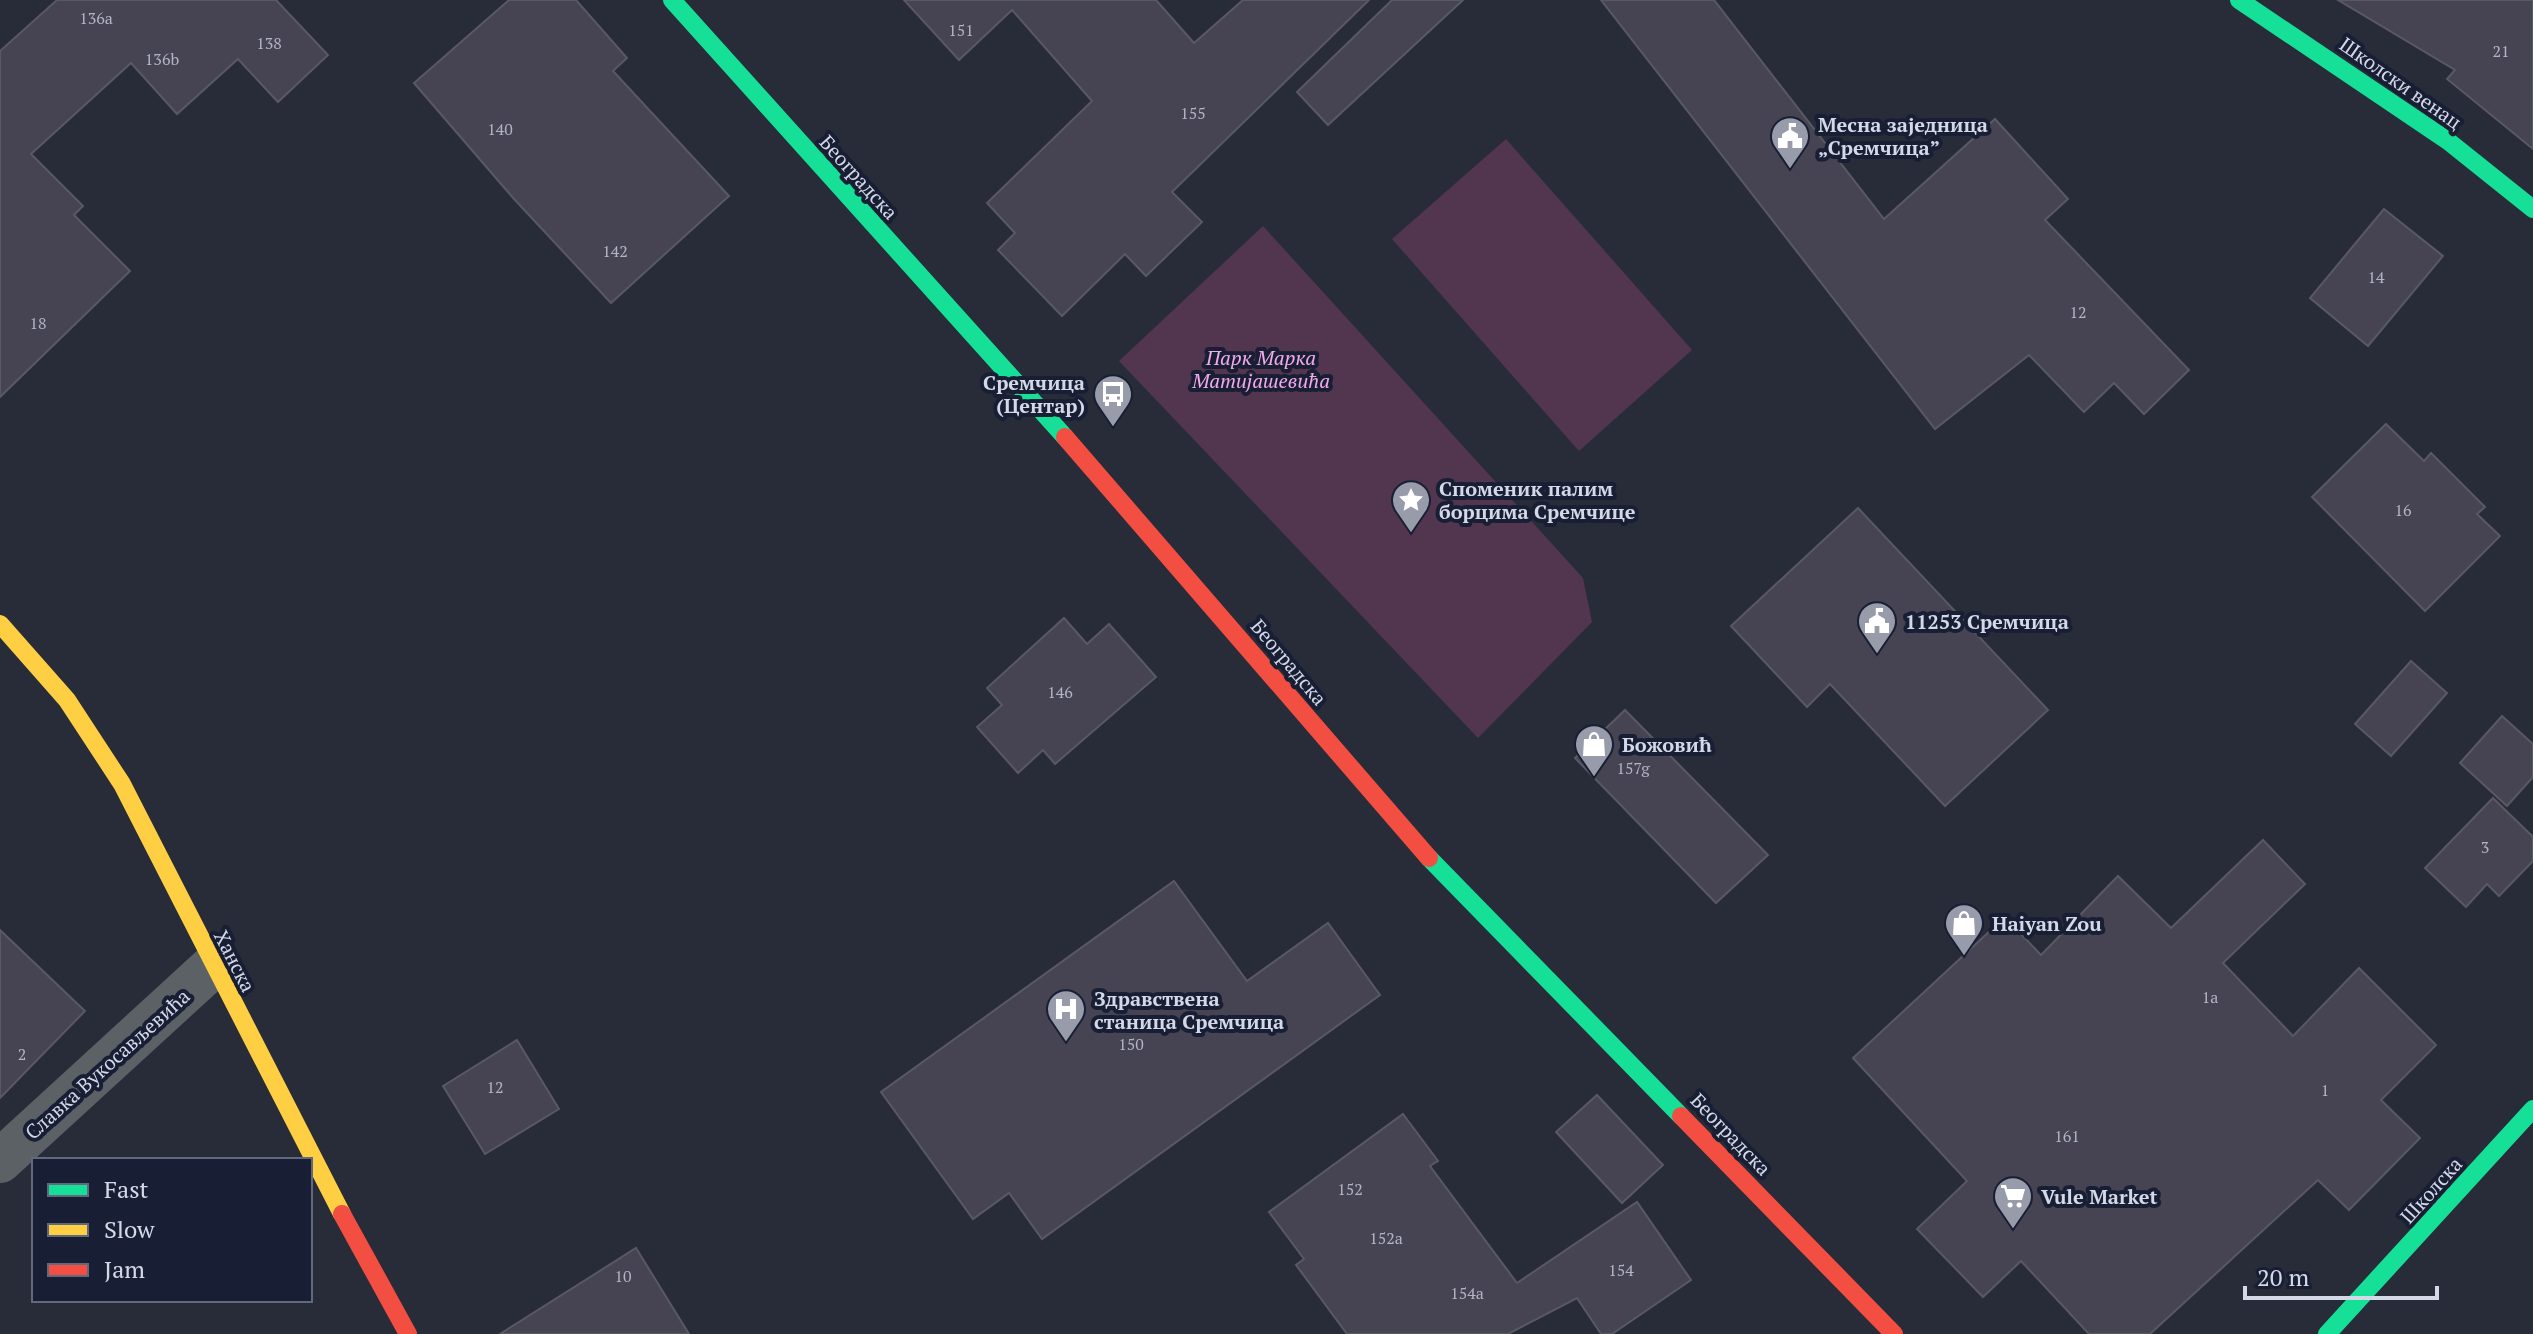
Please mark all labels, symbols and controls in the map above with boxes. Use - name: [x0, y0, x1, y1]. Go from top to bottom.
- house number: 136a: [79, 7, 113, 29]
- house number: 151: [948, 19, 974, 41]
- street label: Школски венац: [2335, 31, 2467, 135]
- house number: 138: [256, 32, 282, 54]
- house number: 21: [2492, 40, 2510, 62]
- house number: 136b: [145, 48, 179, 70]
- house number: 155: [1180, 102, 1206, 124]
- place label: Месна заједница „Сремчица”: [1818, 111, 1988, 161]
- public building icon: Месна заједница „Сремчица”: [1769, 115, 1811, 170]
- house number: 140: [487, 118, 513, 140]
- street label: Београдска: [814, 129, 904, 225]
- house number: 142: [602, 240, 628, 262]
- house number: 14: [2367, 266, 2385, 288]
- house number: 12: [2069, 301, 2087, 323]
- house number: 18: [29, 312, 47, 334]
- park label: Парк Марка Матијашевића: [1191, 344, 1330, 394]
- place label: Сремчица (Центар): [983, 369, 1085, 419]
- bus stop icon: Сремчица (Центар): [1092, 373, 1134, 428]
- place label: Споменик палим борцима Сремчице: [1439, 475, 1636, 525]
- place icon: Споменик палим борцима Сремчице: [1390, 479, 1432, 534]
- house number: 16: [2394, 499, 2412, 521]
- public building icon: 11253 Сремчица: [1856, 600, 1898, 655]
- place label: 11253 Сремчица: [1905, 608, 2069, 635]
- street label: Београдска: [1245, 613, 1333, 711]
- house number: 146: [1047, 681, 1073, 703]
- shop icon: Божовић: [1573, 723, 1615, 778]
- place label: Божовић: [1622, 731, 1712, 758]
- house number: 157g: [1616, 757, 1650, 779]
- house number: 3: [2481, 836, 2489, 858]
- shop icon: Haiyan Zou: [1943, 902, 1985, 957]
- place label: Haiyan Zou: [1992, 910, 2102, 937]
- street label: Ханска: [208, 925, 262, 997]
- street label: Славка Вукосављевића: [19, 983, 195, 1145]
- place label: Здравствена станица Сремчица: [1094, 985, 1284, 1035]
- house number: 1a: [2202, 986, 2218, 1008]
- hospital icon: Здравствена станица Сремчица: [1045, 988, 1087, 1043]
- house number: 150: [1118, 1033, 1144, 1055]
- house number: 2: [18, 1043, 26, 1065]
- house number: 12: [486, 1076, 504, 1098]
- house number: 1: [2321, 1079, 2329, 1101]
- street label: Београдска: [1685, 1087, 1777, 1181]
- house number: 161: [2054, 1125, 2080, 1147]
- street label: Школска: [2394, 1151, 2468, 1229]
- legend: [32, 1158, 312, 1302]
- text: Fast: [104, 1173, 149, 1205]
- supermarket icon: Vule Market: [1992, 1175, 2034, 1230]
- house number: 152: [1337, 1178, 1363, 1200]
- place label: Vule Market: [2041, 1183, 2158, 1210]
- text: Slow: [104, 1213, 155, 1245]
- house number: 152a: [1369, 1227, 1403, 1249]
- scale bar: [2245, 1250, 2437, 1300]
- text: Jam: [104, 1253, 145, 1285]
- house number: 154: [1608, 1259, 1634, 1281]
- text: 20 m: [2257, 1261, 2309, 1293]
- house number: 10: [614, 1265, 632, 1287]
- house number: 154a: [1450, 1282, 1484, 1304]

